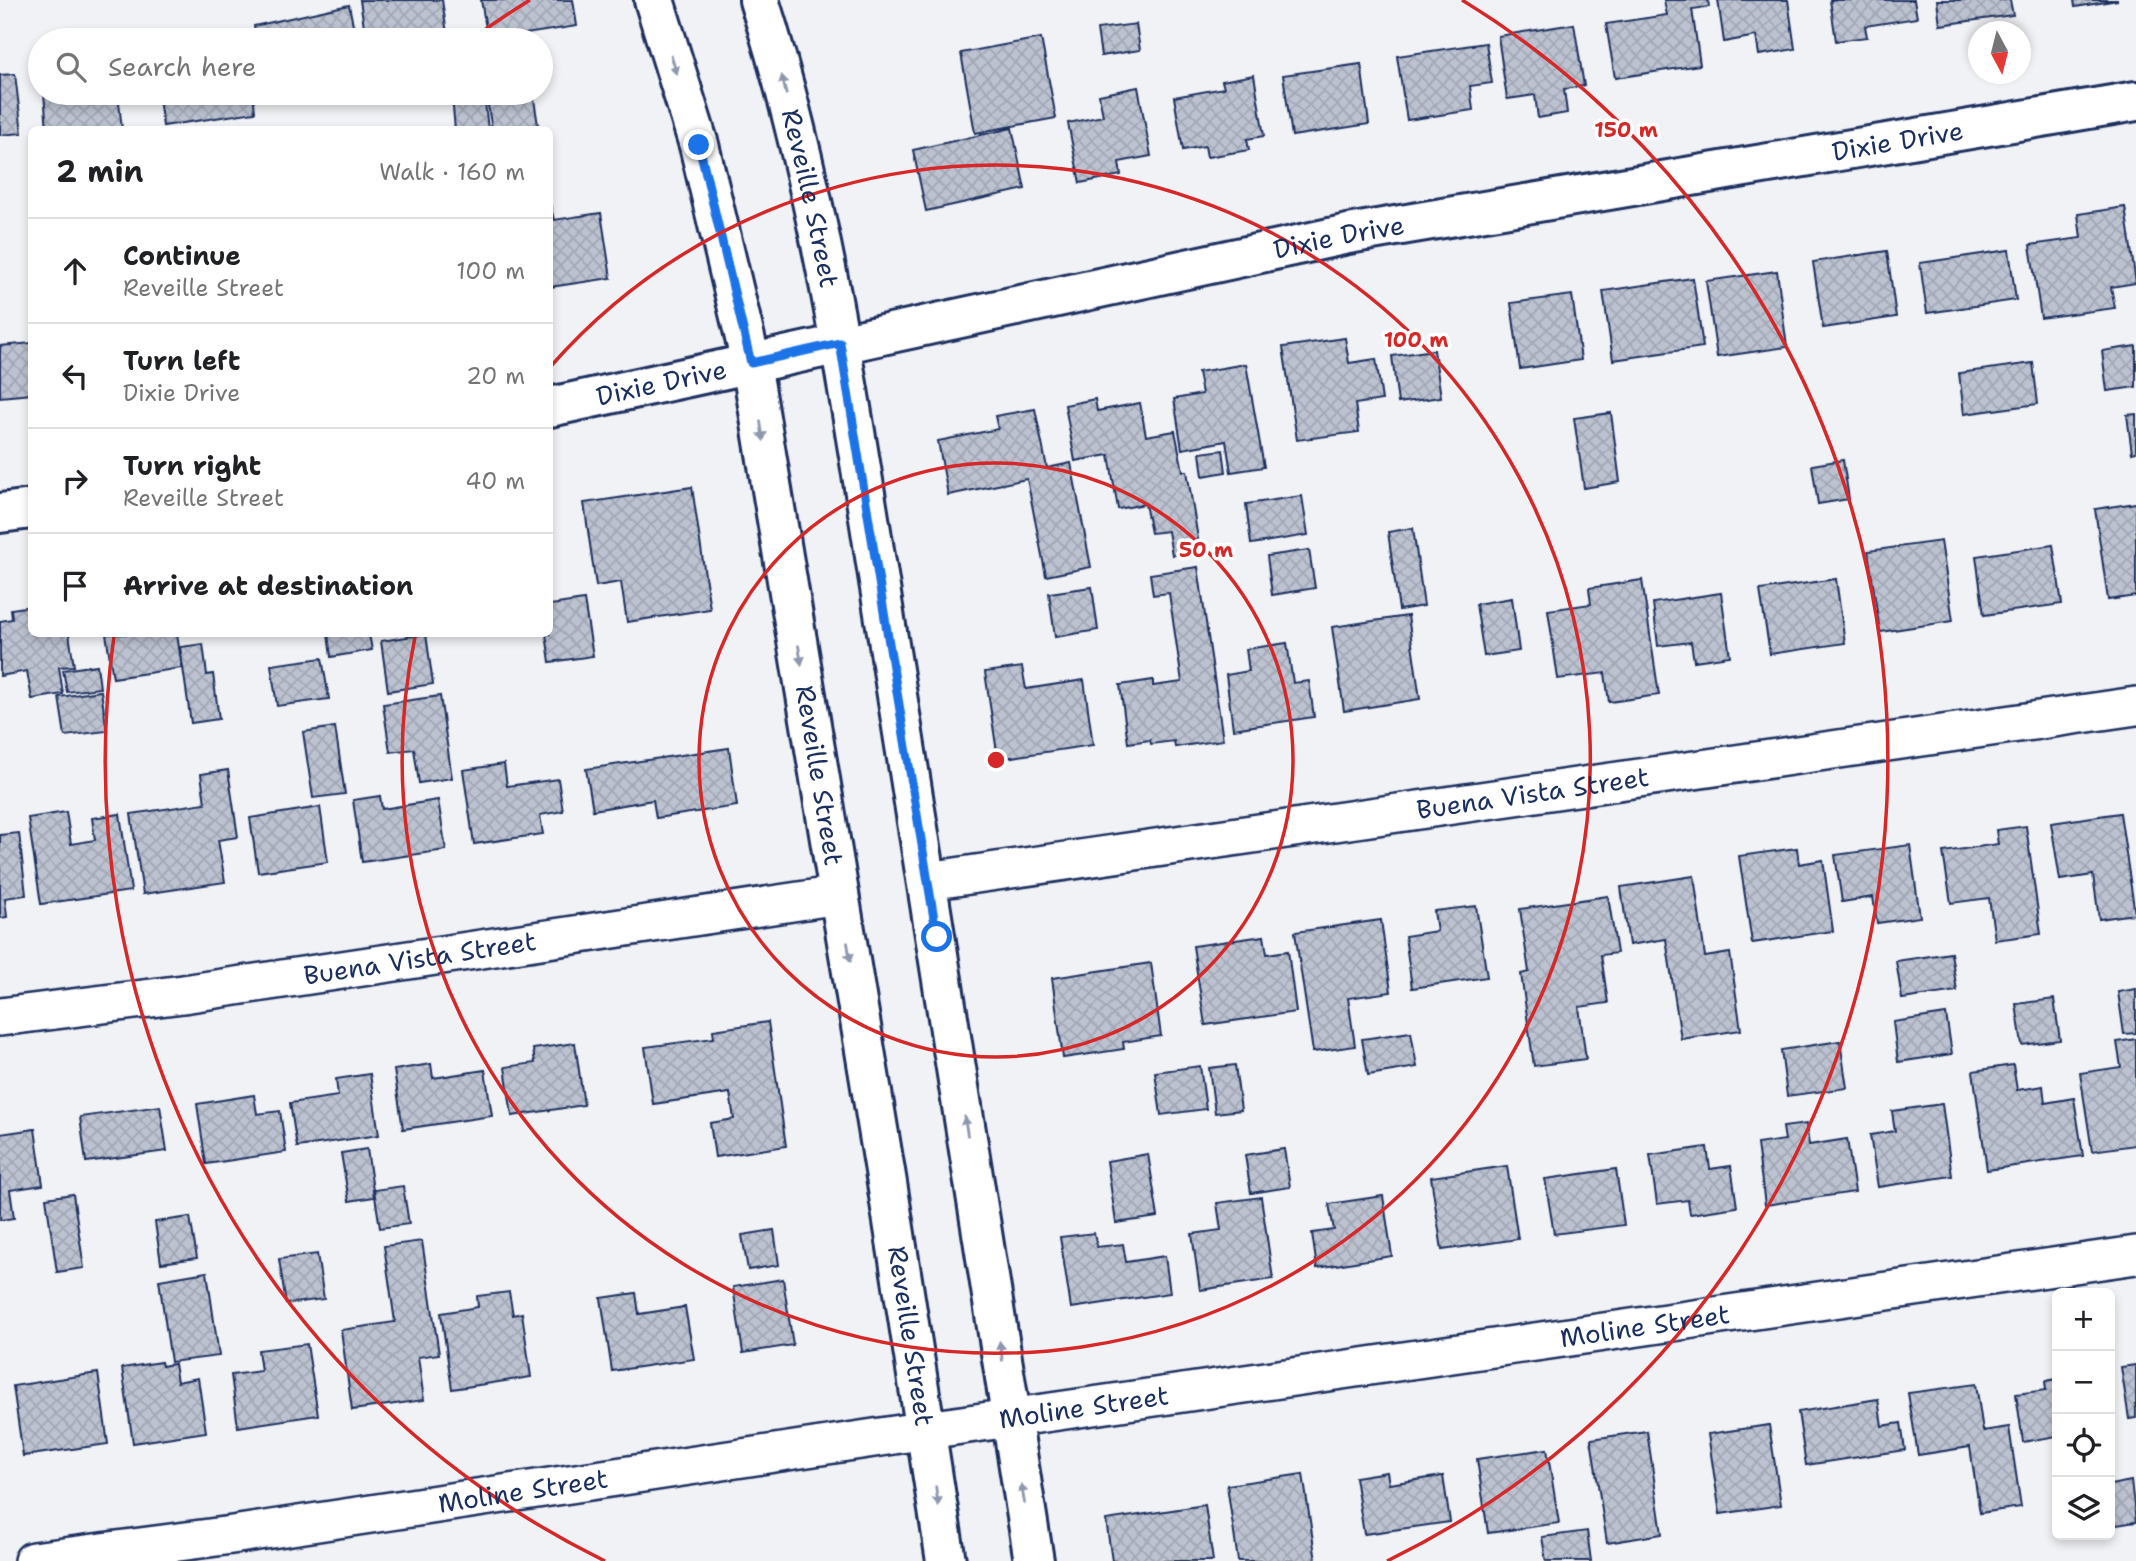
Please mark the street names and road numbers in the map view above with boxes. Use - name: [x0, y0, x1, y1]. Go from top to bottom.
- street label: Reveille Street: [774, 105, 847, 291]
- street label: Dixie Drive: [1829, 112, 1966, 169]
- street label: Dixie Drive: [1270, 207, 1407, 267]
- street label: Dixie Drive: [593, 351, 730, 414]
- street label: Reveille Street: [788, 683, 852, 868]
- street label: Buena Vista Street: [1414, 759, 1651, 827]
- street label: Buena Vista Street: [301, 923, 538, 993]
- street label: Reveille Street: [880, 1243, 943, 1429]
- street label: Moline Street: [1558, 1296, 1732, 1355]
- street label: Moline Street: [997, 1377, 1171, 1436]
- street label: Moline Street: [436, 1460, 610, 1521]

